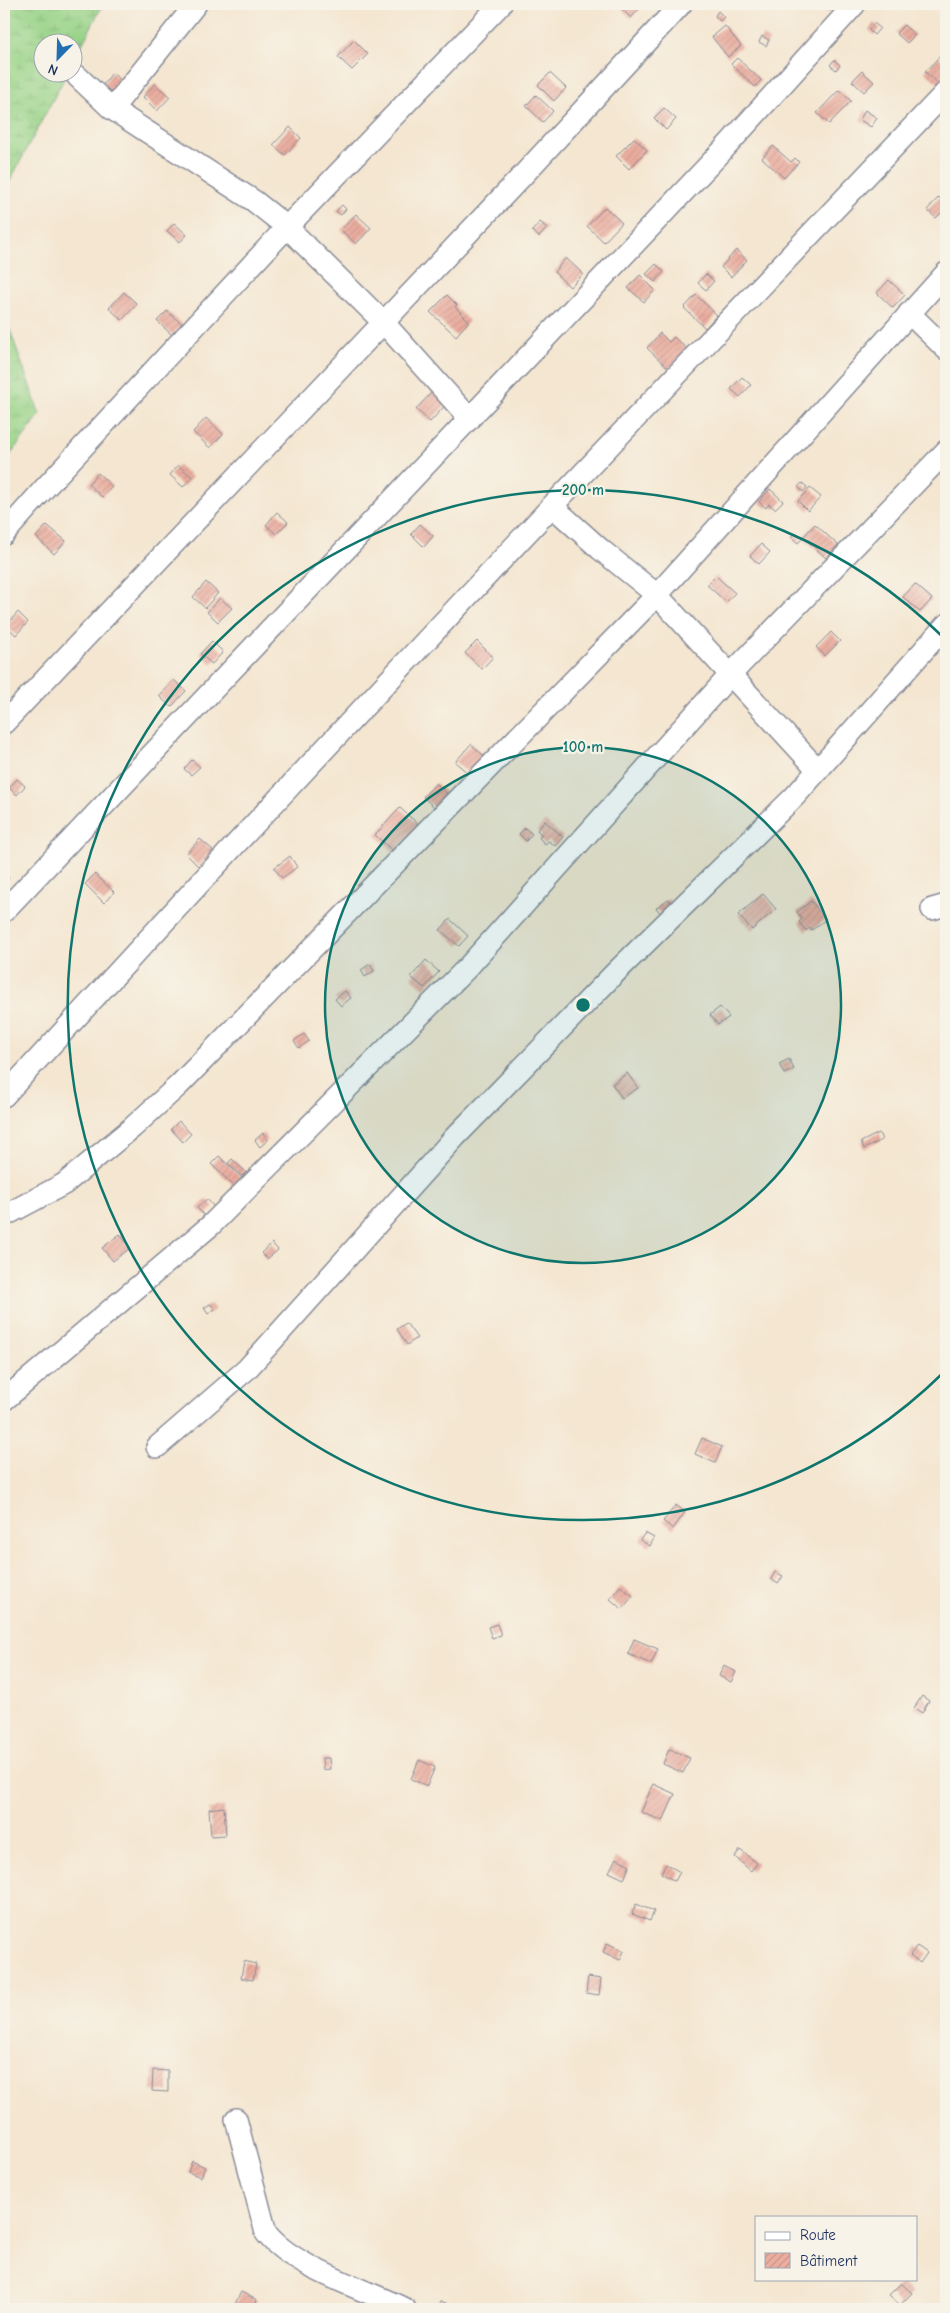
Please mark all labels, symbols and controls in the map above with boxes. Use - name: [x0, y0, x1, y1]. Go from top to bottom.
- north arrow: [32, 32, 82, 82]
- text: N: [46, 60, 61, 79]
- text: 200 m: [562, 481, 604, 499]
- text: 100 m: [563, 738, 603, 756]
- centre of rings: [574, 996, 592, 1014]
- legend: [755, 2216, 918, 2280]
- text: Route: [800, 2226, 836, 2244]
- text: Bâtiment: [800, 2252, 858, 2270]

